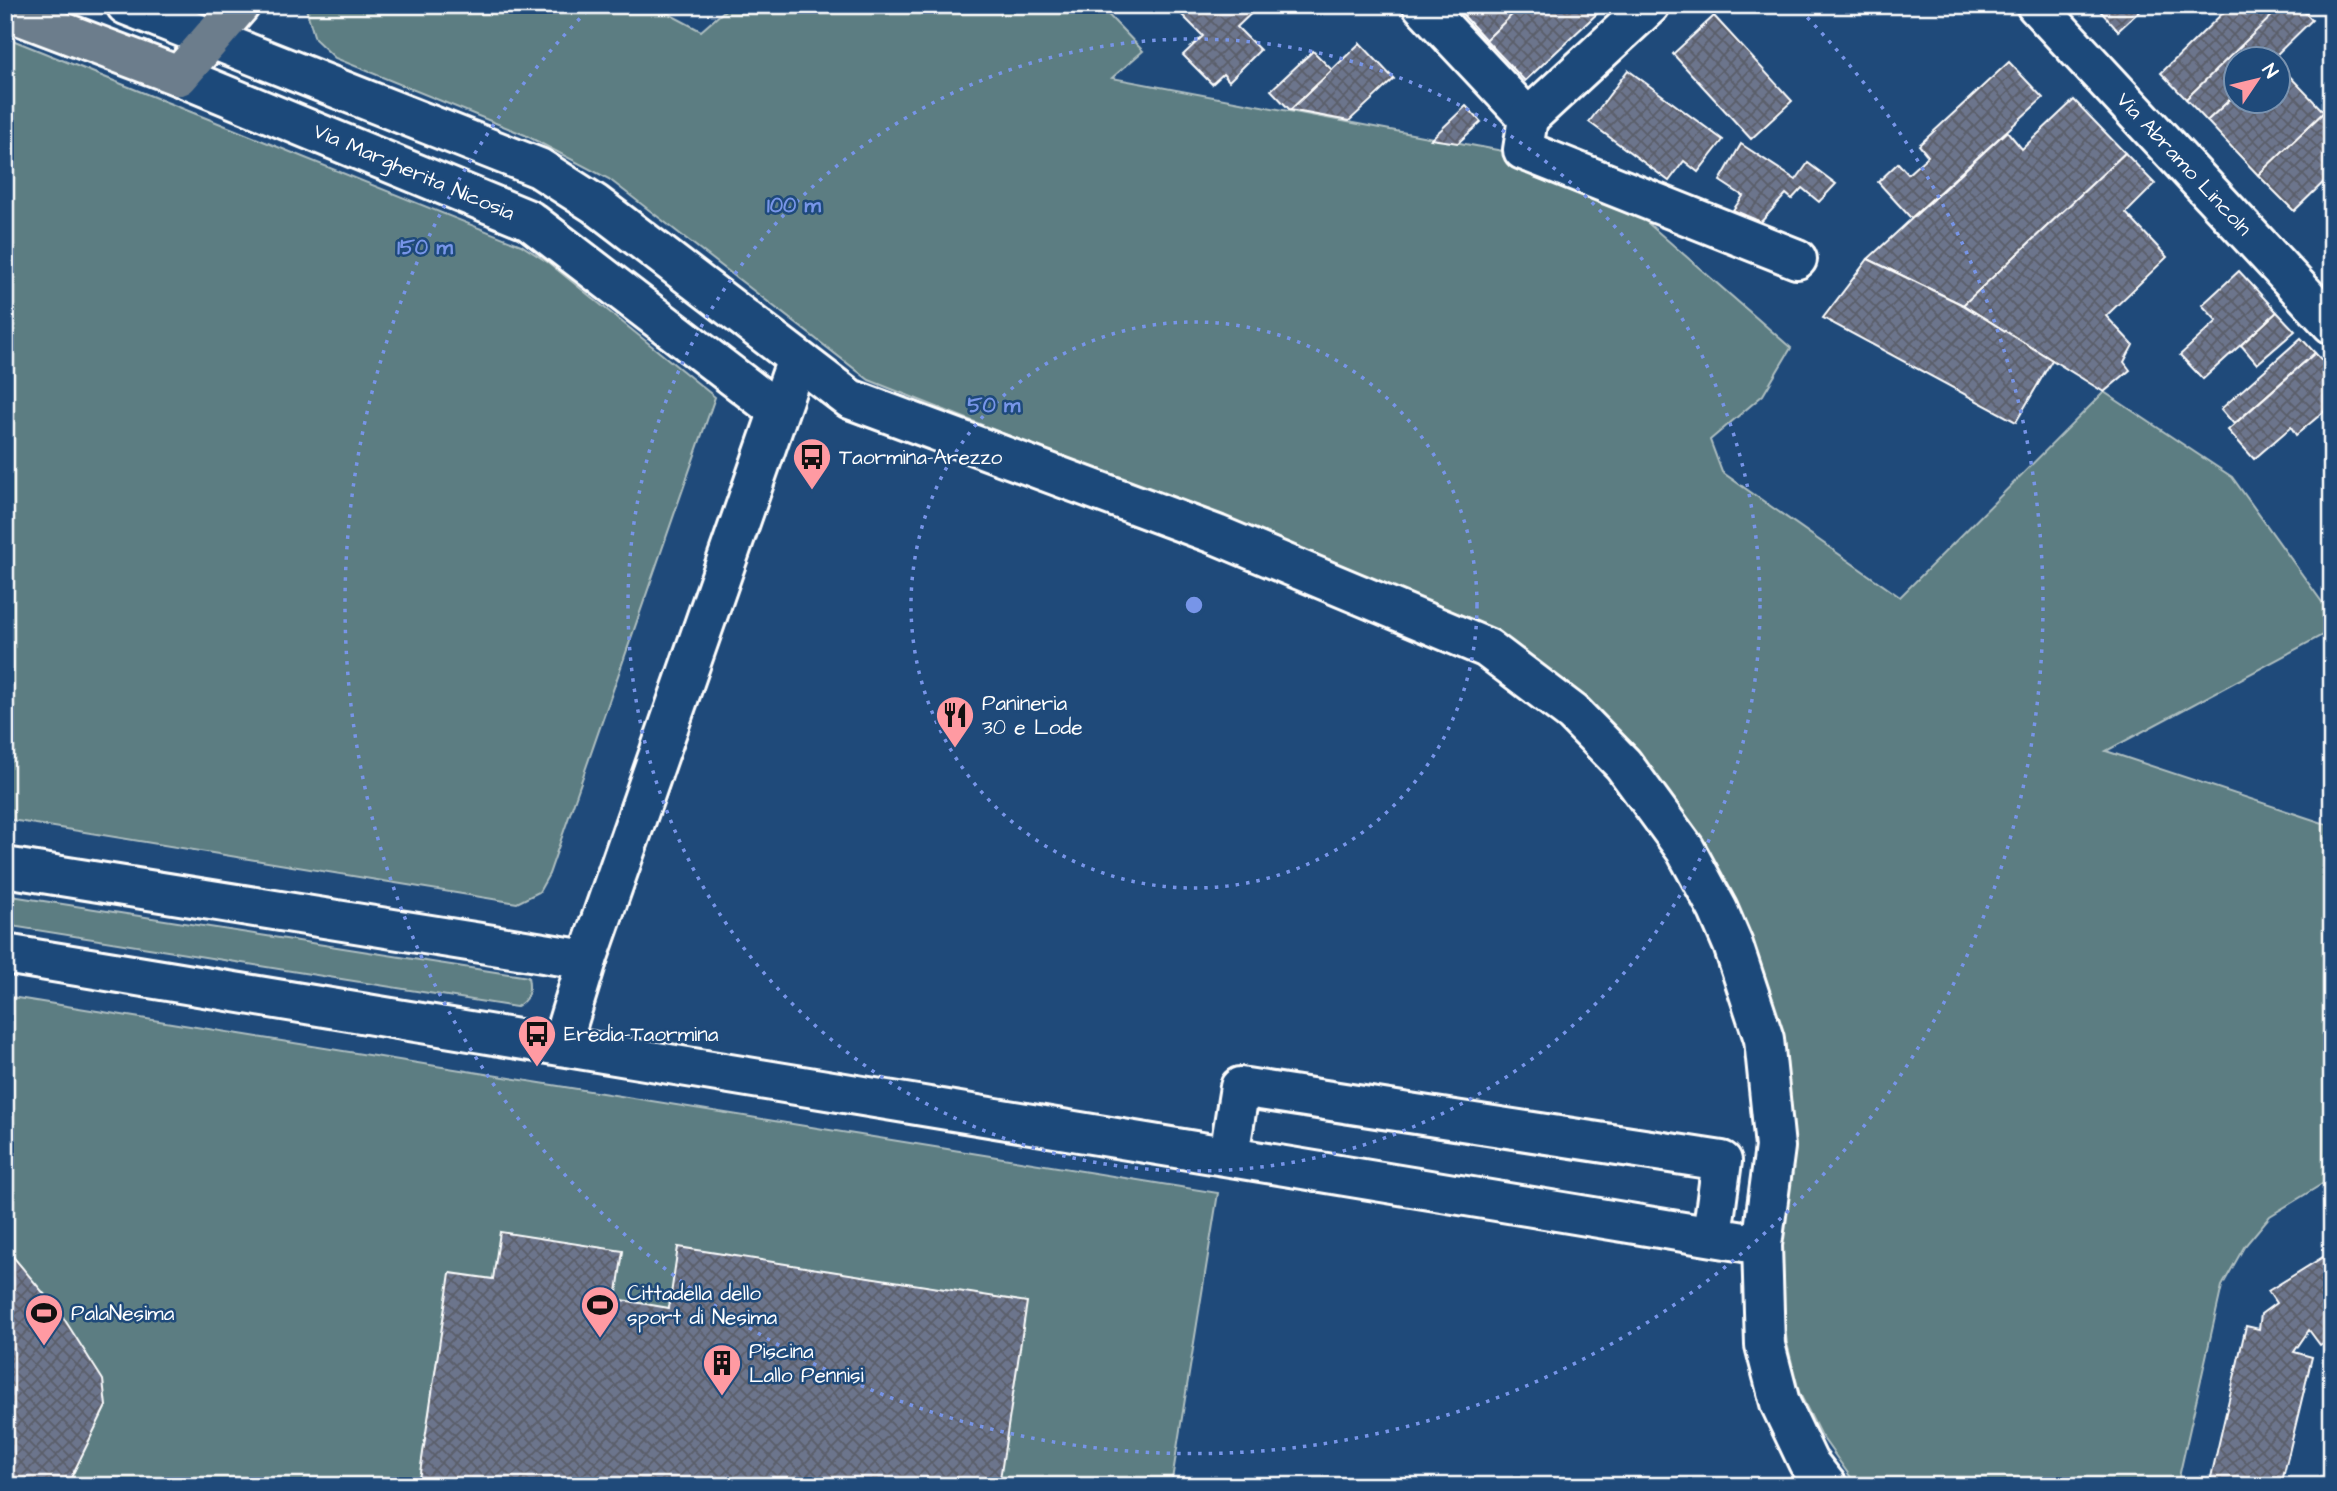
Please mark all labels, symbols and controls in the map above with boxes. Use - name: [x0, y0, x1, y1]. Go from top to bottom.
- north arrow: [2222, 46, 2292, 116]
- text: N: [2255, 58, 2284, 84]
- street label: Via Abramo Lincoln: [2110, 86, 2258, 242]
- street label: Via Margherita Nicosia: [308, 116, 519, 229]
- text: 100 m: [767, 191, 822, 220]
- text: 150 m: [397, 233, 453, 262]
- text: 50 m: [968, 391, 1021, 420]
- bus stop icon: Taormina-Arezzo: [791, 436, 833, 491]
- place label: Taormina-Arezzo: [839, 443, 1003, 472]
- centre of rings: [1182, 593, 1206, 617]
- place label: Panineria 30 e Lode: [982, 689, 1083, 742]
- restaurant icon: Panineria 30 e Lode: [934, 694, 976, 749]
- bus stop icon: Eredia-Taormina: [516, 1013, 558, 1068]
- place label: Eredia-Taormina: [564, 1020, 719, 1049]
- place label: Cittadella dello sport di Nesima: [627, 1279, 777, 1333]
- sports icon: Cittadella dello sport di Nesima: [579, 1284, 621, 1339]
- sports icon: PalaNesima: [23, 1292, 65, 1347]
- place label: PalaNesima: [71, 1299, 175, 1328]
- place label: Piscina Lallo Pennisi: [749, 1337, 864, 1390]
- building icon: Piscina Lallo Pennisi: [701, 1342, 743, 1397]

